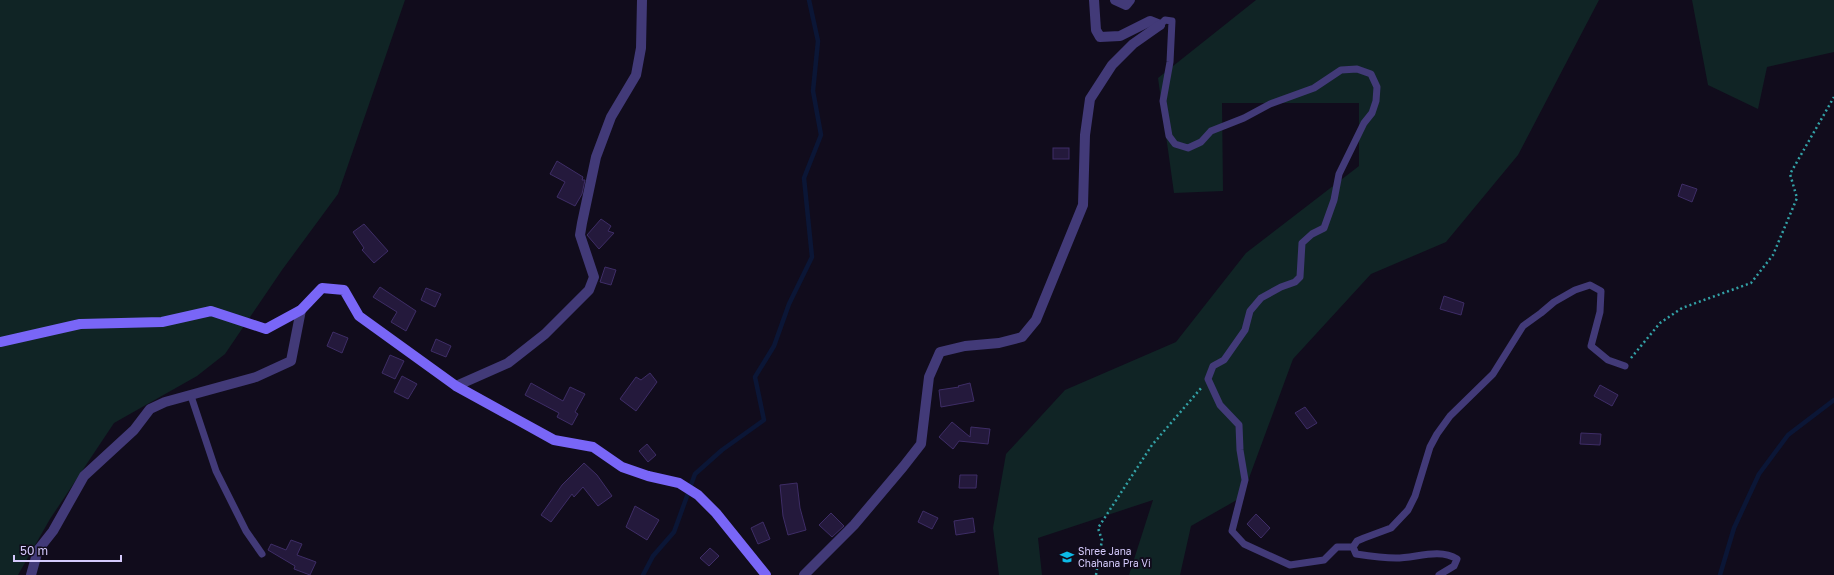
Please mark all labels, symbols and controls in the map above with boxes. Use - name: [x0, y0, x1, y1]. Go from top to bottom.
- scale bar: [14, 537, 121, 563]
- text: 50 m: [20, 543, 48, 558]
- place label: Shree Jana Chahana Pra Vi: [1078, 545, 1151, 569]
- school or university icon: Shree Jana Chahana Pra Vi: [1059, 549, 1075, 565]

